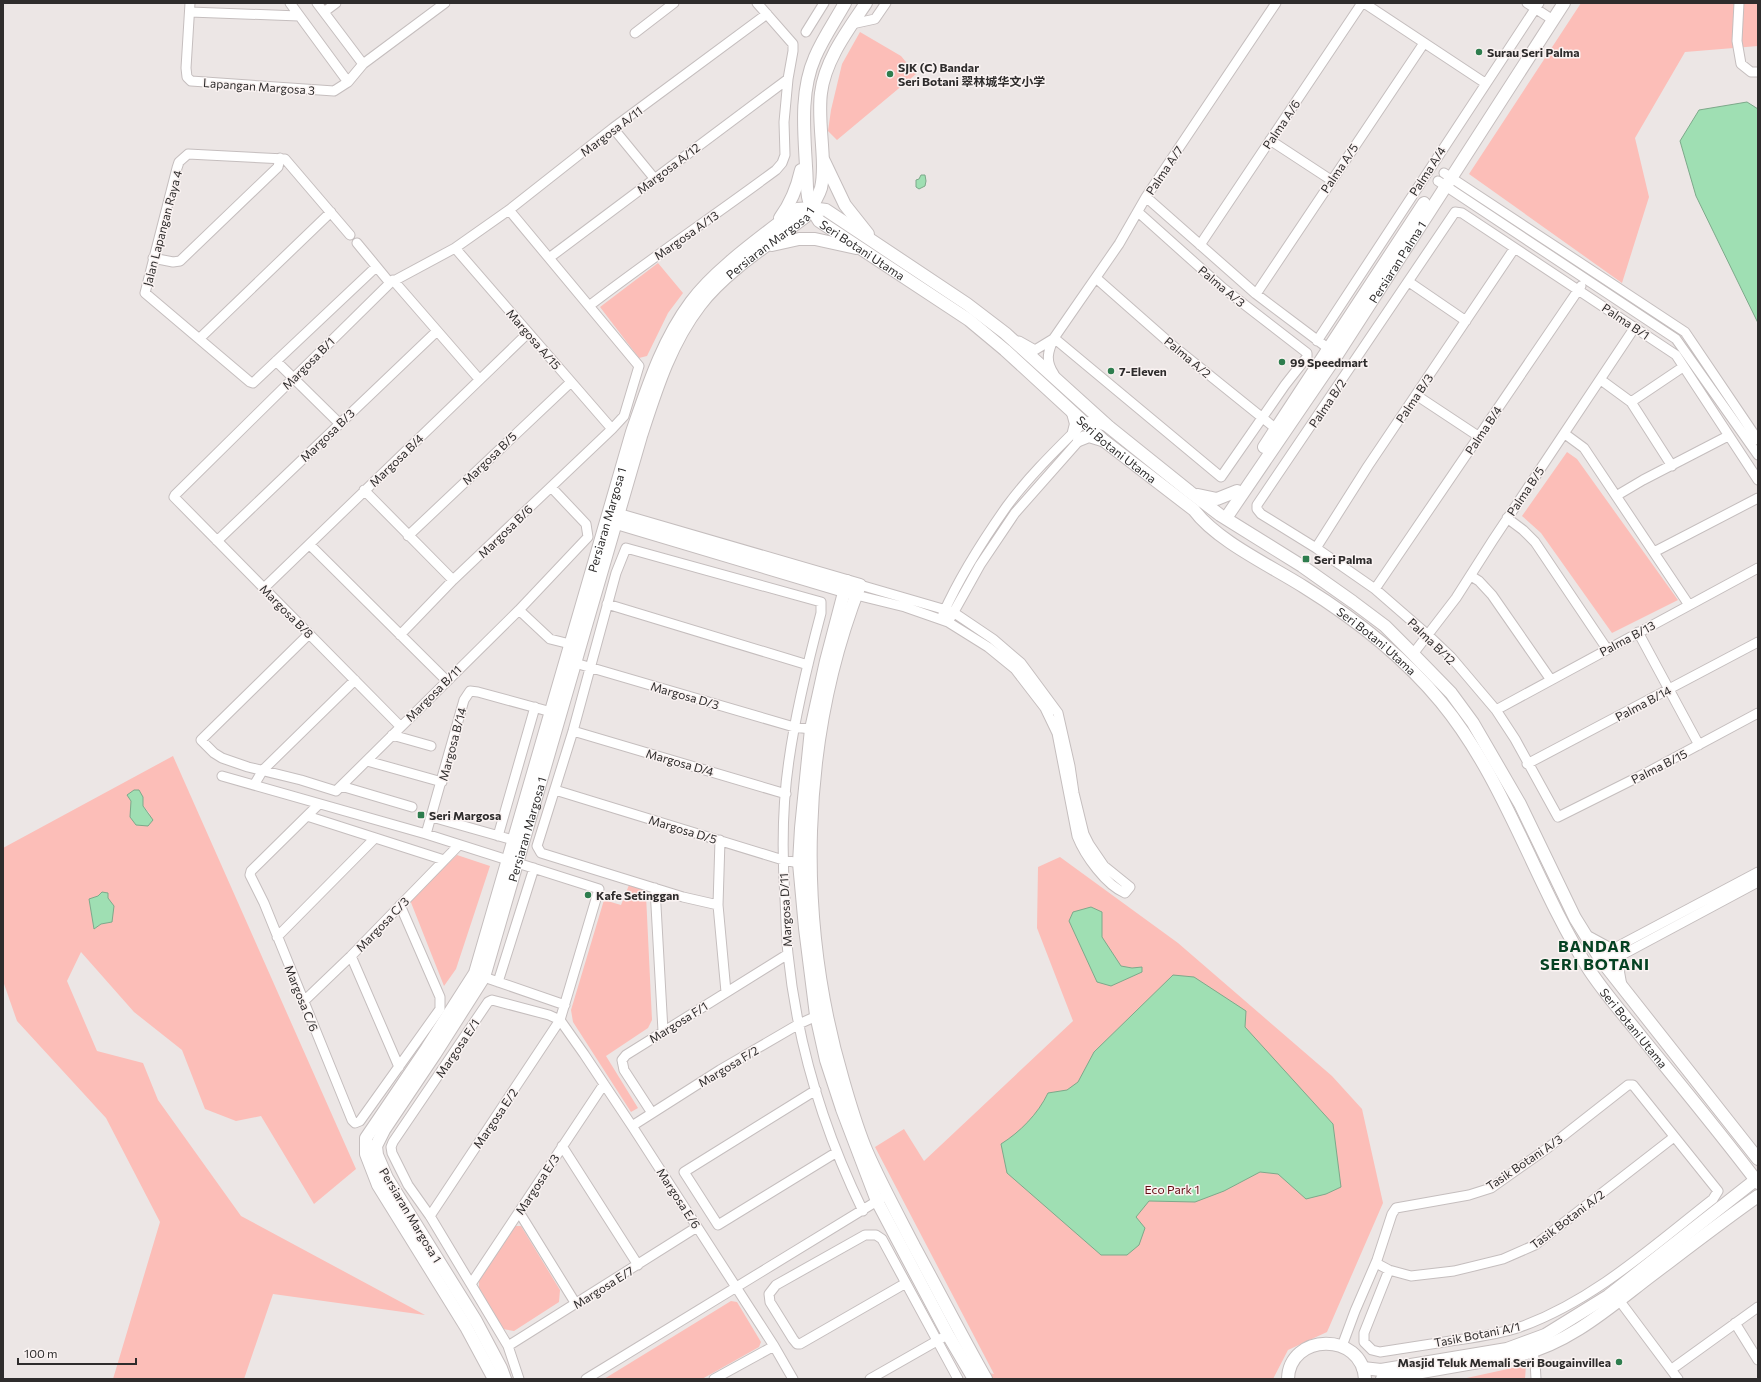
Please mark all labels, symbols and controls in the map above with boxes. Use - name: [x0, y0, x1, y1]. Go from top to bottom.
- place label: Surau Seri Palma: [1487, 45, 1580, 59]
- marker: Surau Seri Palma: [1474, 47, 1484, 57]
- place label: SJK (C) Bandar Seri Botani 翠林城华文小学: [898, 60, 1045, 88]
- marker: SJK (C) Bandar Seri Botani 翠林城华文小学: [885, 69, 895, 79]
- street label: Lapangan Margosa 3: [203, 75, 316, 97]
- street label: Palma A/6: [1259, 97, 1303, 151]
- street label: Margosa A/11: [577, 103, 645, 159]
- street label: Margosa A/12: [634, 140, 703, 196]
- street label: Palma A/5: [1317, 141, 1361, 195]
- street label: Palma A/7: [1143, 143, 1185, 197]
- street label: Palma A/4: [1406, 144, 1448, 198]
- street label: Jalan Lapangan Raya 4: [140, 168, 185, 288]
- street label: Persiaran Margosa 1: [723, 204, 817, 281]
- street label: Margosa A/13: [651, 208, 721, 262]
- street label: Seri Botani Utama: [817, 217, 908, 283]
- street label: Persiaran Palma 1: [1366, 218, 1429, 305]
- street label: Palma A/3: [1196, 263, 1248, 310]
- street label: Palma B/1: [1600, 300, 1652, 342]
- street label: Margosa A/15: [504, 306, 564, 372]
- street label: Margosa B/1: [279, 334, 337, 392]
- street label: Palma A/2: [1162, 334, 1214, 381]
- place label: 99 Speedmart: [1290, 355, 1368, 369]
- marker: 99 Speedmart: [1277, 357, 1287, 367]
- place label: 7-Eleven: [1119, 364, 1167, 378]
- marker: 7-Eleven: [1106, 366, 1116, 376]
- street label: Palma B/3: [1393, 371, 1435, 425]
- street label: Palma B/2: [1306, 376, 1349, 430]
- street label: Palma B/4: [1462, 403, 1504, 457]
- street label: Margosa B/3: [297, 406, 357, 464]
- street label: Seri Botani Utama: [1074, 413, 1159, 486]
- street label: Margosa B/5: [459, 429, 519, 487]
- street label: Margosa B/4: [366, 431, 426, 489]
- street label: Palma B/5: [1504, 464, 1546, 518]
- street label: Persiaran Margosa 1: [585, 466, 628, 574]
- street label: Margosa B/6: [475, 502, 535, 560]
- place label: Seri Palma: [1314, 552, 1372, 566]
- marker: Seri Palma: [1301, 554, 1311, 564]
- street label: Margosa B/8: [257, 581, 317, 641]
- street label: Seri Botani Utama: [1334, 604, 1419, 678]
- street label: Palma B/12: [1405, 615, 1459, 667]
- street label: Palma B/13: [1597, 617, 1657, 658]
- street label: Margosa B/11: [402, 662, 464, 724]
- street label: Margosa D/3: [649, 679, 721, 712]
- street label: Palma B/14: [1613, 682, 1673, 724]
- street label: Margosa B/14: [435, 706, 469, 782]
- street label: Margosa D/4: [644, 746, 716, 778]
- street label: Palma B/15: [1629, 746, 1689, 786]
- street label: Persiaran Margosa 1: [505, 775, 549, 883]
- place label: Seri Margosa: [429, 808, 501, 822]
- marker: Seri Margosa: [416, 810, 426, 820]
- street label: Margosa D/5: [647, 812, 719, 846]
- street label: Margosa D/11: [776, 873, 794, 947]
- place label: Kafe Setinggan: [596, 888, 679, 902]
- marker: Kafe Setinggan: [583, 890, 593, 900]
- street label: Margosa C/3: [353, 894, 412, 954]
- district label: BANDAR SERI BOTANI: [1540, 936, 1650, 973]
- street label: Margosa C/6: [282, 963, 322, 1033]
- street label: Seri Botani Utama: [1597, 985, 1671, 1071]
- street label: Margosa F/1: [646, 998, 710, 1046]
- street label: Margosa E/1: [432, 1016, 482, 1080]
- street label: Margosa F/2: [695, 1042, 761, 1089]
- street label: Margosa E/2: [470, 1085, 520, 1151]
- street label: Tasik Botani A/3: [1483, 1131, 1565, 1193]
- street label: Margosa E/3: [512, 1151, 562, 1217]
- street label: Persiaran Margosa 1: [377, 1165, 445, 1265]
- street label: Margosa E/6: [654, 1165, 704, 1231]
- park label: Eco Park 1: [1144, 1182, 1200, 1196]
- street label: Tasik Botani A/2: [1527, 1186, 1607, 1251]
- street label: Margosa E/7: [570, 1263, 636, 1311]
- street label: Tasik Botani A/1: [1433, 1319, 1521, 1349]
- scale bar: [18, 1340, 136, 1366]
- text: 100 m: [24, 1346, 58, 1360]
- place label: Masjid Teluk Memali Seri Bougainvillea: [1398, 1355, 1611, 1369]
- marker: Masjid Teluk Memali Seri Bougainvillea: [1614, 1357, 1624, 1367]

